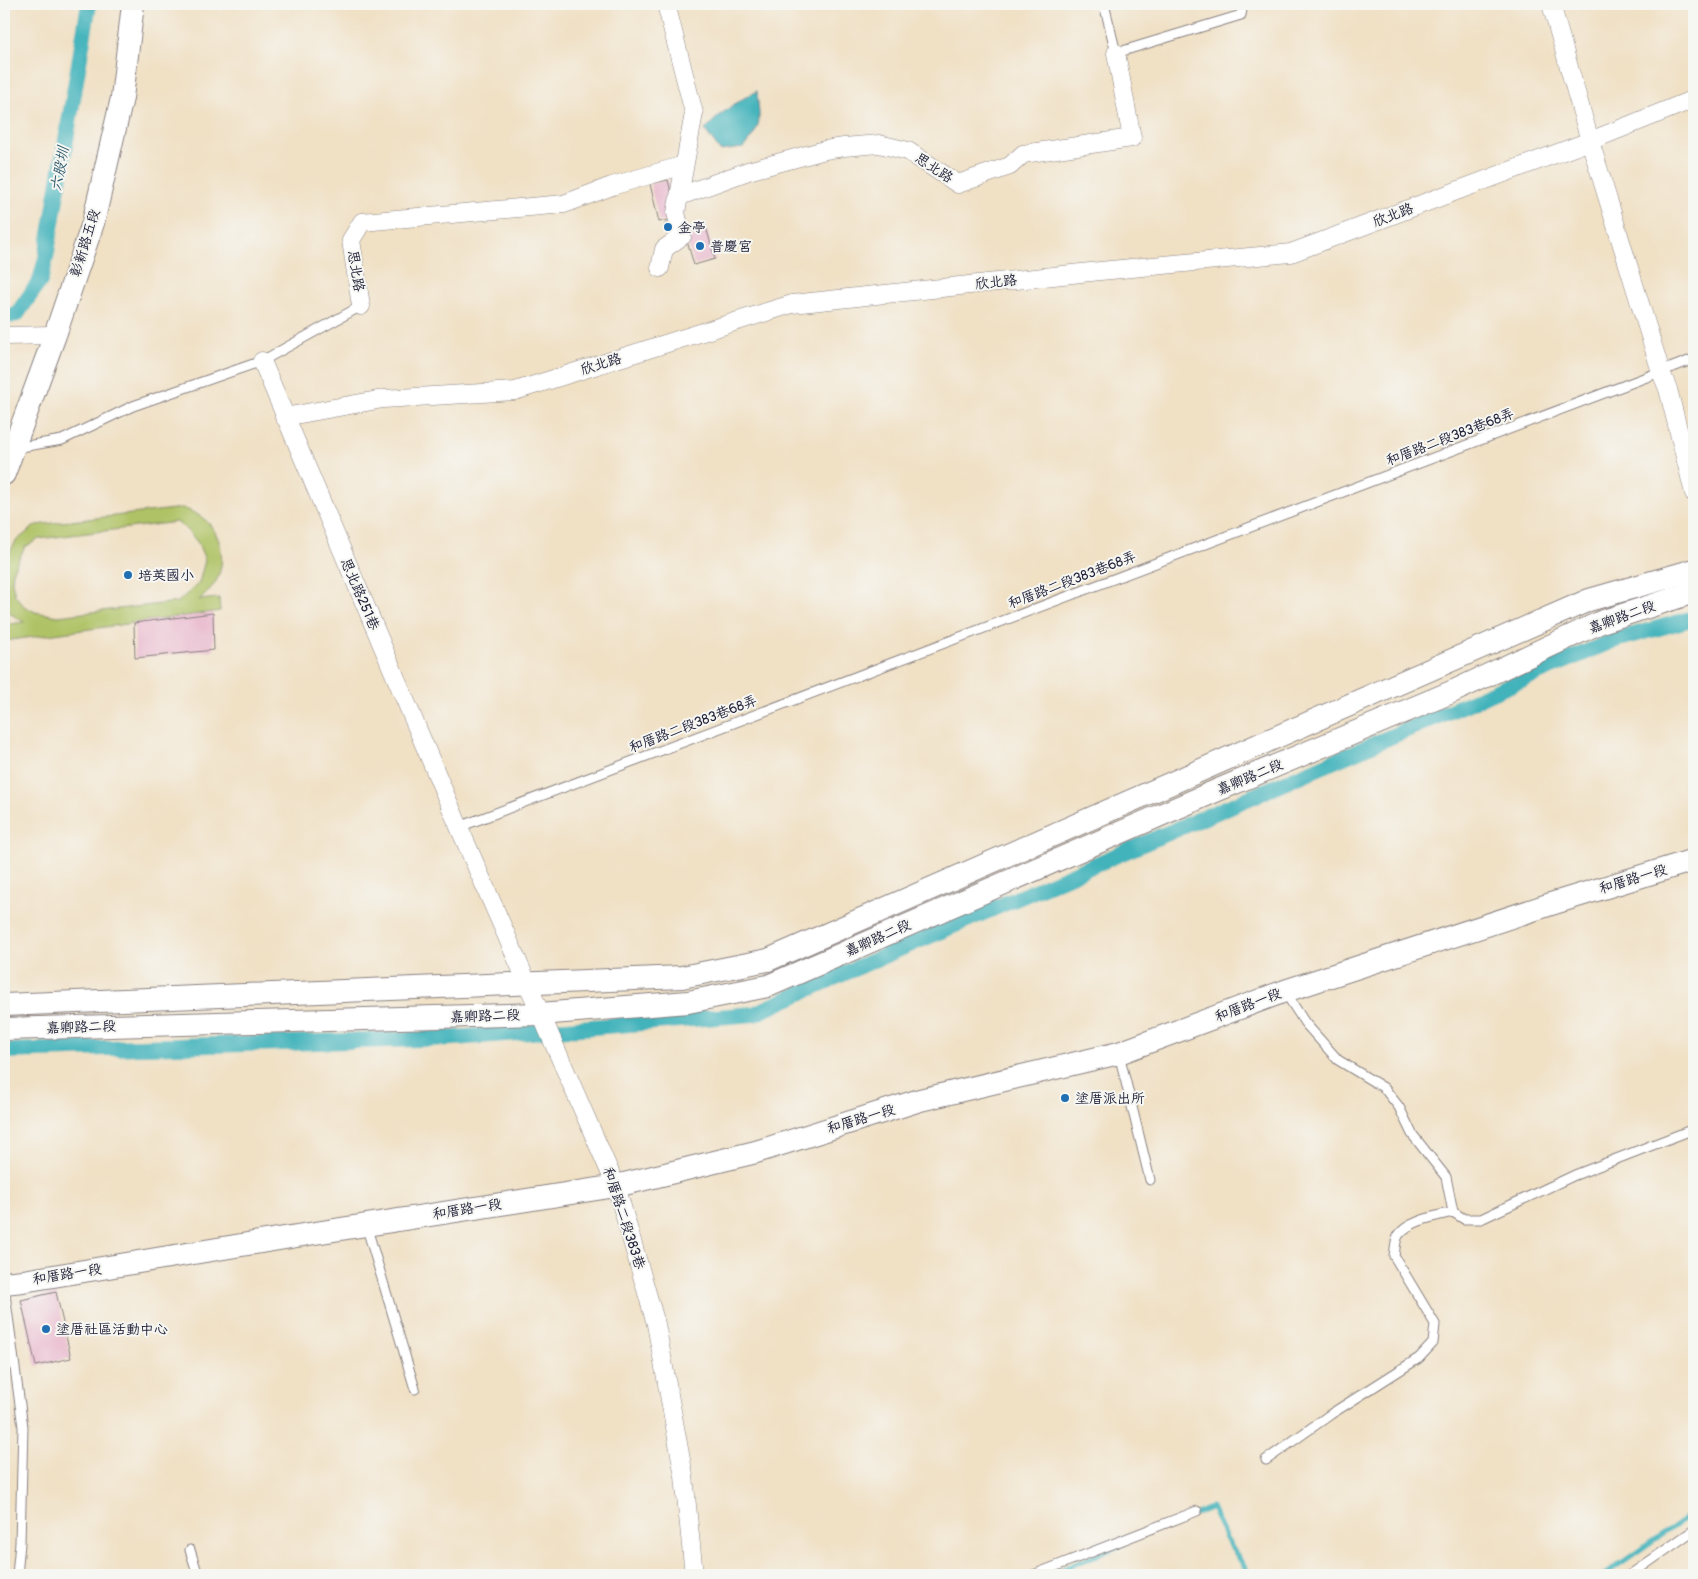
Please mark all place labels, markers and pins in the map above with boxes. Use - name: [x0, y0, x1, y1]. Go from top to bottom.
- place label: 金亭: [678, 219, 706, 236]
- marker: 金亭: [662, 221, 674, 233]
- place label: 普慶宮: [710, 238, 752, 255]
- marker: 普慶宮: [694, 240, 706, 252]
- place label: 培英國小: [138, 567, 194, 584]
- marker: 培英國小: [122, 569, 134, 581]
- place label: 塗厝派出所: [1075, 1090, 1145, 1107]
- marker: 塗厝派出所: [1059, 1092, 1071, 1104]
- place label: 塗厝社區活動中心: [56, 1321, 168, 1338]
- marker: 塗厝社區活動中心: [40, 1323, 52, 1335]

